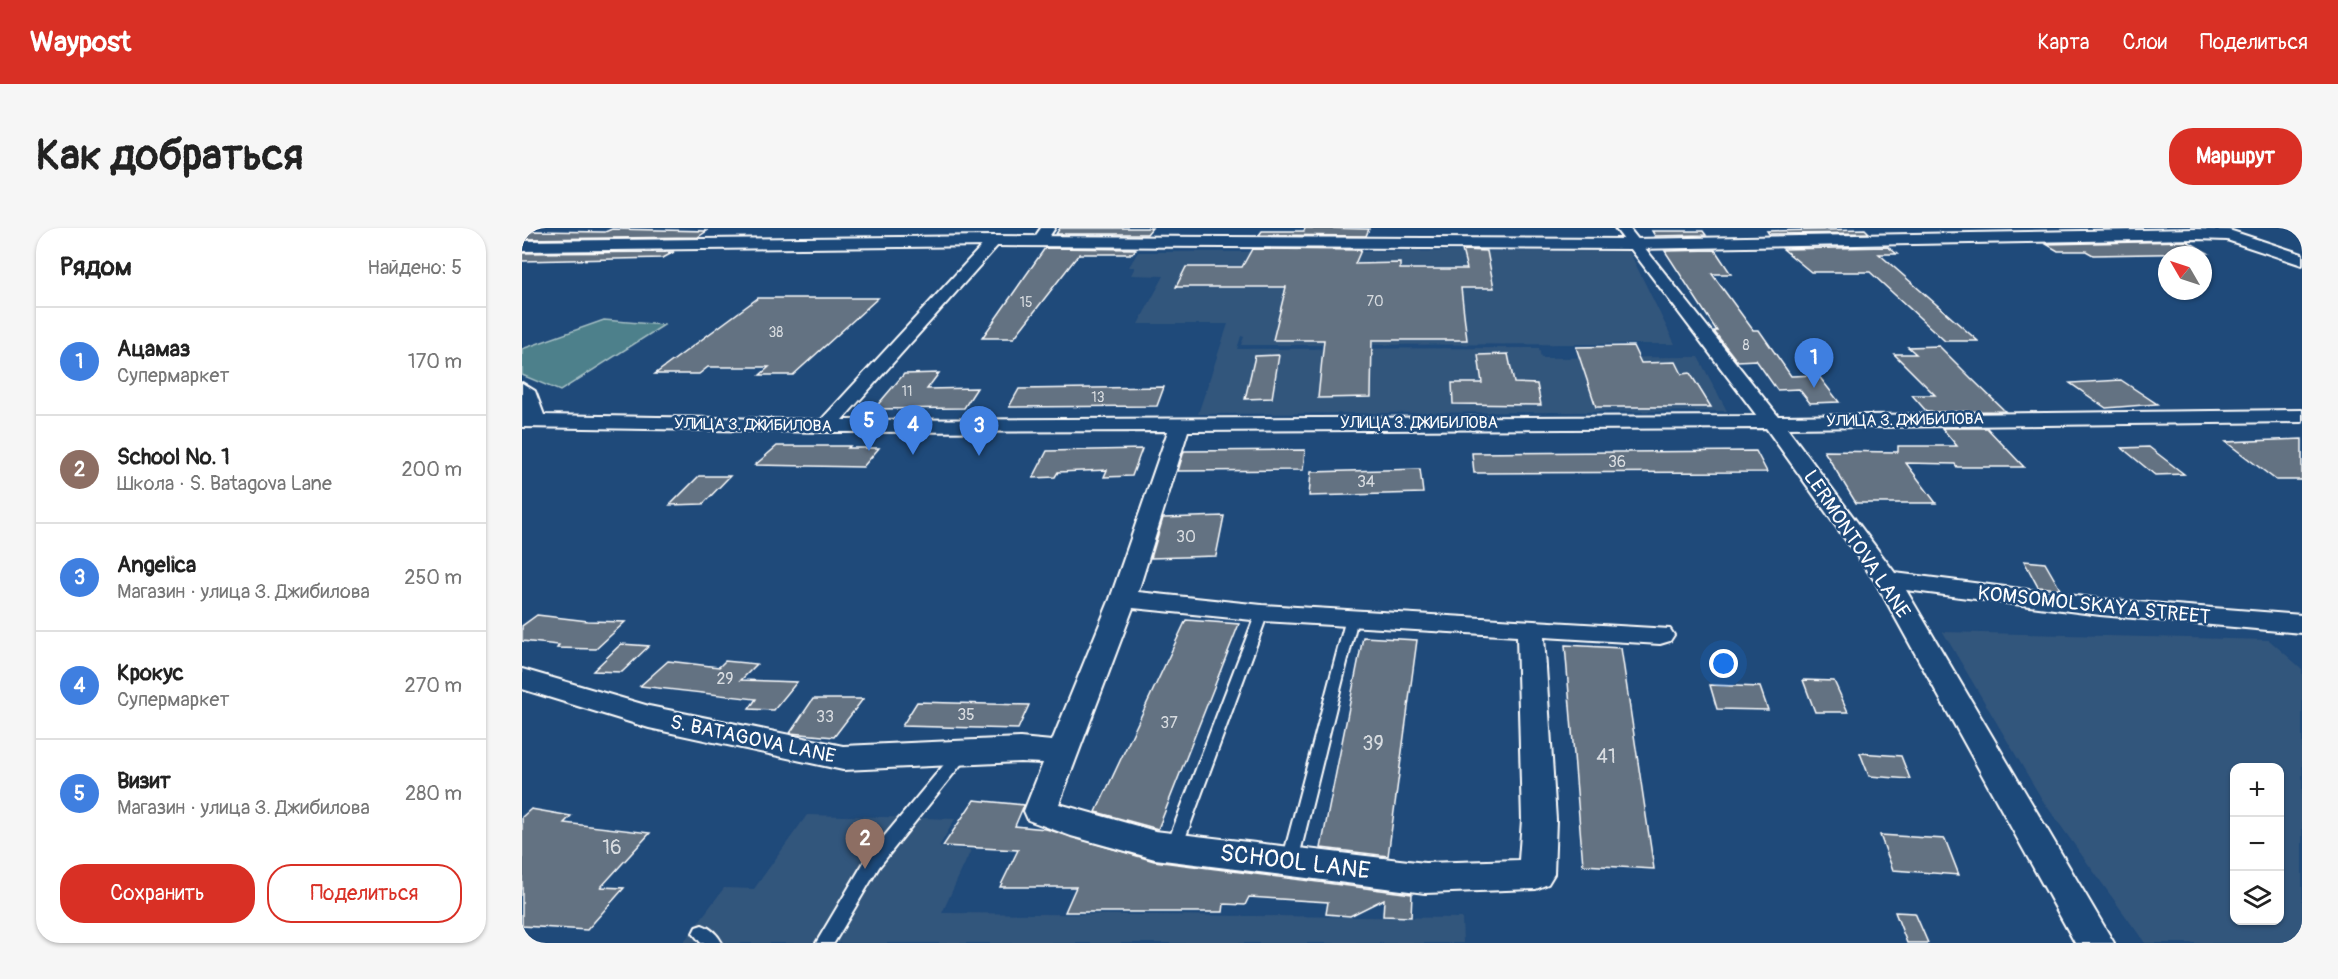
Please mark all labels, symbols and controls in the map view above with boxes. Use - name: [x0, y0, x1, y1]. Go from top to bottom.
- text: Waypost: [30, 25, 131, 60]
- text: Карта: [2037, 29, 2089, 56]
- text: Слои: [2122, 29, 2167, 56]
- text: Поделиться: [2200, 29, 2308, 56]
- button: Маршрут: [2169, 128, 2302, 185]
- text: Как добраться: [36, 130, 303, 182]
- north arrow: [2158, 246, 2212, 300]
- text: Рядом: [60, 251, 132, 283]
- text: Найдено: 5: [367, 255, 462, 280]
- house number: 70: [1367, 293, 1383, 310]
- house number: 15: [1019, 294, 1033, 311]
- house number: 38: [769, 324, 783, 341]
- text: Ацамаз: [117, 335, 191, 363]
- house number: 8: [1742, 337, 1750, 354]
- pin: 1: [1794, 338, 1834, 388]
- text: 1: [76, 349, 83, 374]
- text: 170 m: [408, 349, 462, 374]
- text: Супермаркет: [117, 363, 229, 388]
- house number: 11: [902, 383, 912, 400]
- house number: 13: [1091, 389, 1105, 406]
- pin: 5: [850, 402, 888, 451]
- pin: 4: [894, 406, 932, 455]
- pin: 3: [960, 406, 998, 456]
- street label: УЛИЦА З. ДЖИБИЛОВА: [1826, 409, 1984, 431]
- street label: УЛИЦА З. ДЖИБИЛОВА: [1340, 413, 1498, 433]
- street label: УЛИЦА З. ДЖИБИЛОВА: [674, 414, 832, 436]
- text: School No. 1: [117, 443, 230, 471]
- house number: 36: [1608, 452, 1626, 472]
- text: 2: [74, 457, 85, 482]
- text: 200 m: [401, 457, 462, 482]
- street label: LERMONTOVA LANE: [1798, 465, 1916, 623]
- text: Школа · S. Batagova Lane: [117, 471, 332, 496]
- house number: 34: [1357, 472, 1375, 492]
- house number: 30: [1176, 527, 1196, 547]
- text: Angelica: [117, 551, 196, 579]
- text: 3: [74, 565, 85, 590]
- text: 250 m: [404, 565, 462, 590]
- text: Магазин · улица З. Джибилова: [117, 579, 370, 604]
- street label: KOMSOMOLSKAYA STREET: [1976, 580, 2212, 630]
- your location: [1709, 649, 1738, 678]
- text: Крокус: [117, 659, 184, 687]
- house number: 29: [716, 669, 734, 689]
- text: 4: [74, 673, 85, 698]
- text: 270 m: [404, 673, 462, 698]
- text: Супермаркет: [117, 687, 229, 712]
- house number: 35: [957, 705, 975, 725]
- house number: 33: [816, 707, 834, 727]
- street label: S. BATAGOVA LANE: [668, 709, 838, 769]
- house number: 37: [1160, 713, 1178, 733]
- house number: 39: [1362, 731, 1384, 756]
- house number: 41: [1596, 744, 1616, 769]
- map controls: [2230, 763, 2284, 925]
- button: +: [2230, 763, 2284, 817]
- text: Визит: [117, 767, 171, 795]
- text: 5: [74, 781, 85, 806]
- text: 280 m: [405, 781, 462, 806]
- text: Магазин · улица З. Джибилова: [117, 795, 370, 820]
- button: −: [2230, 817, 2284, 871]
- pin: 2: [846, 820, 884, 869]
- house number: 16: [602, 835, 622, 860]
- street label: SCHOOL LANE: [1218, 838, 1372, 886]
- button: Сохранить: [60, 864, 255, 923]
- button: Поделиться: [267, 864, 462, 923]
- button: layers: [2230, 871, 2284, 925]

